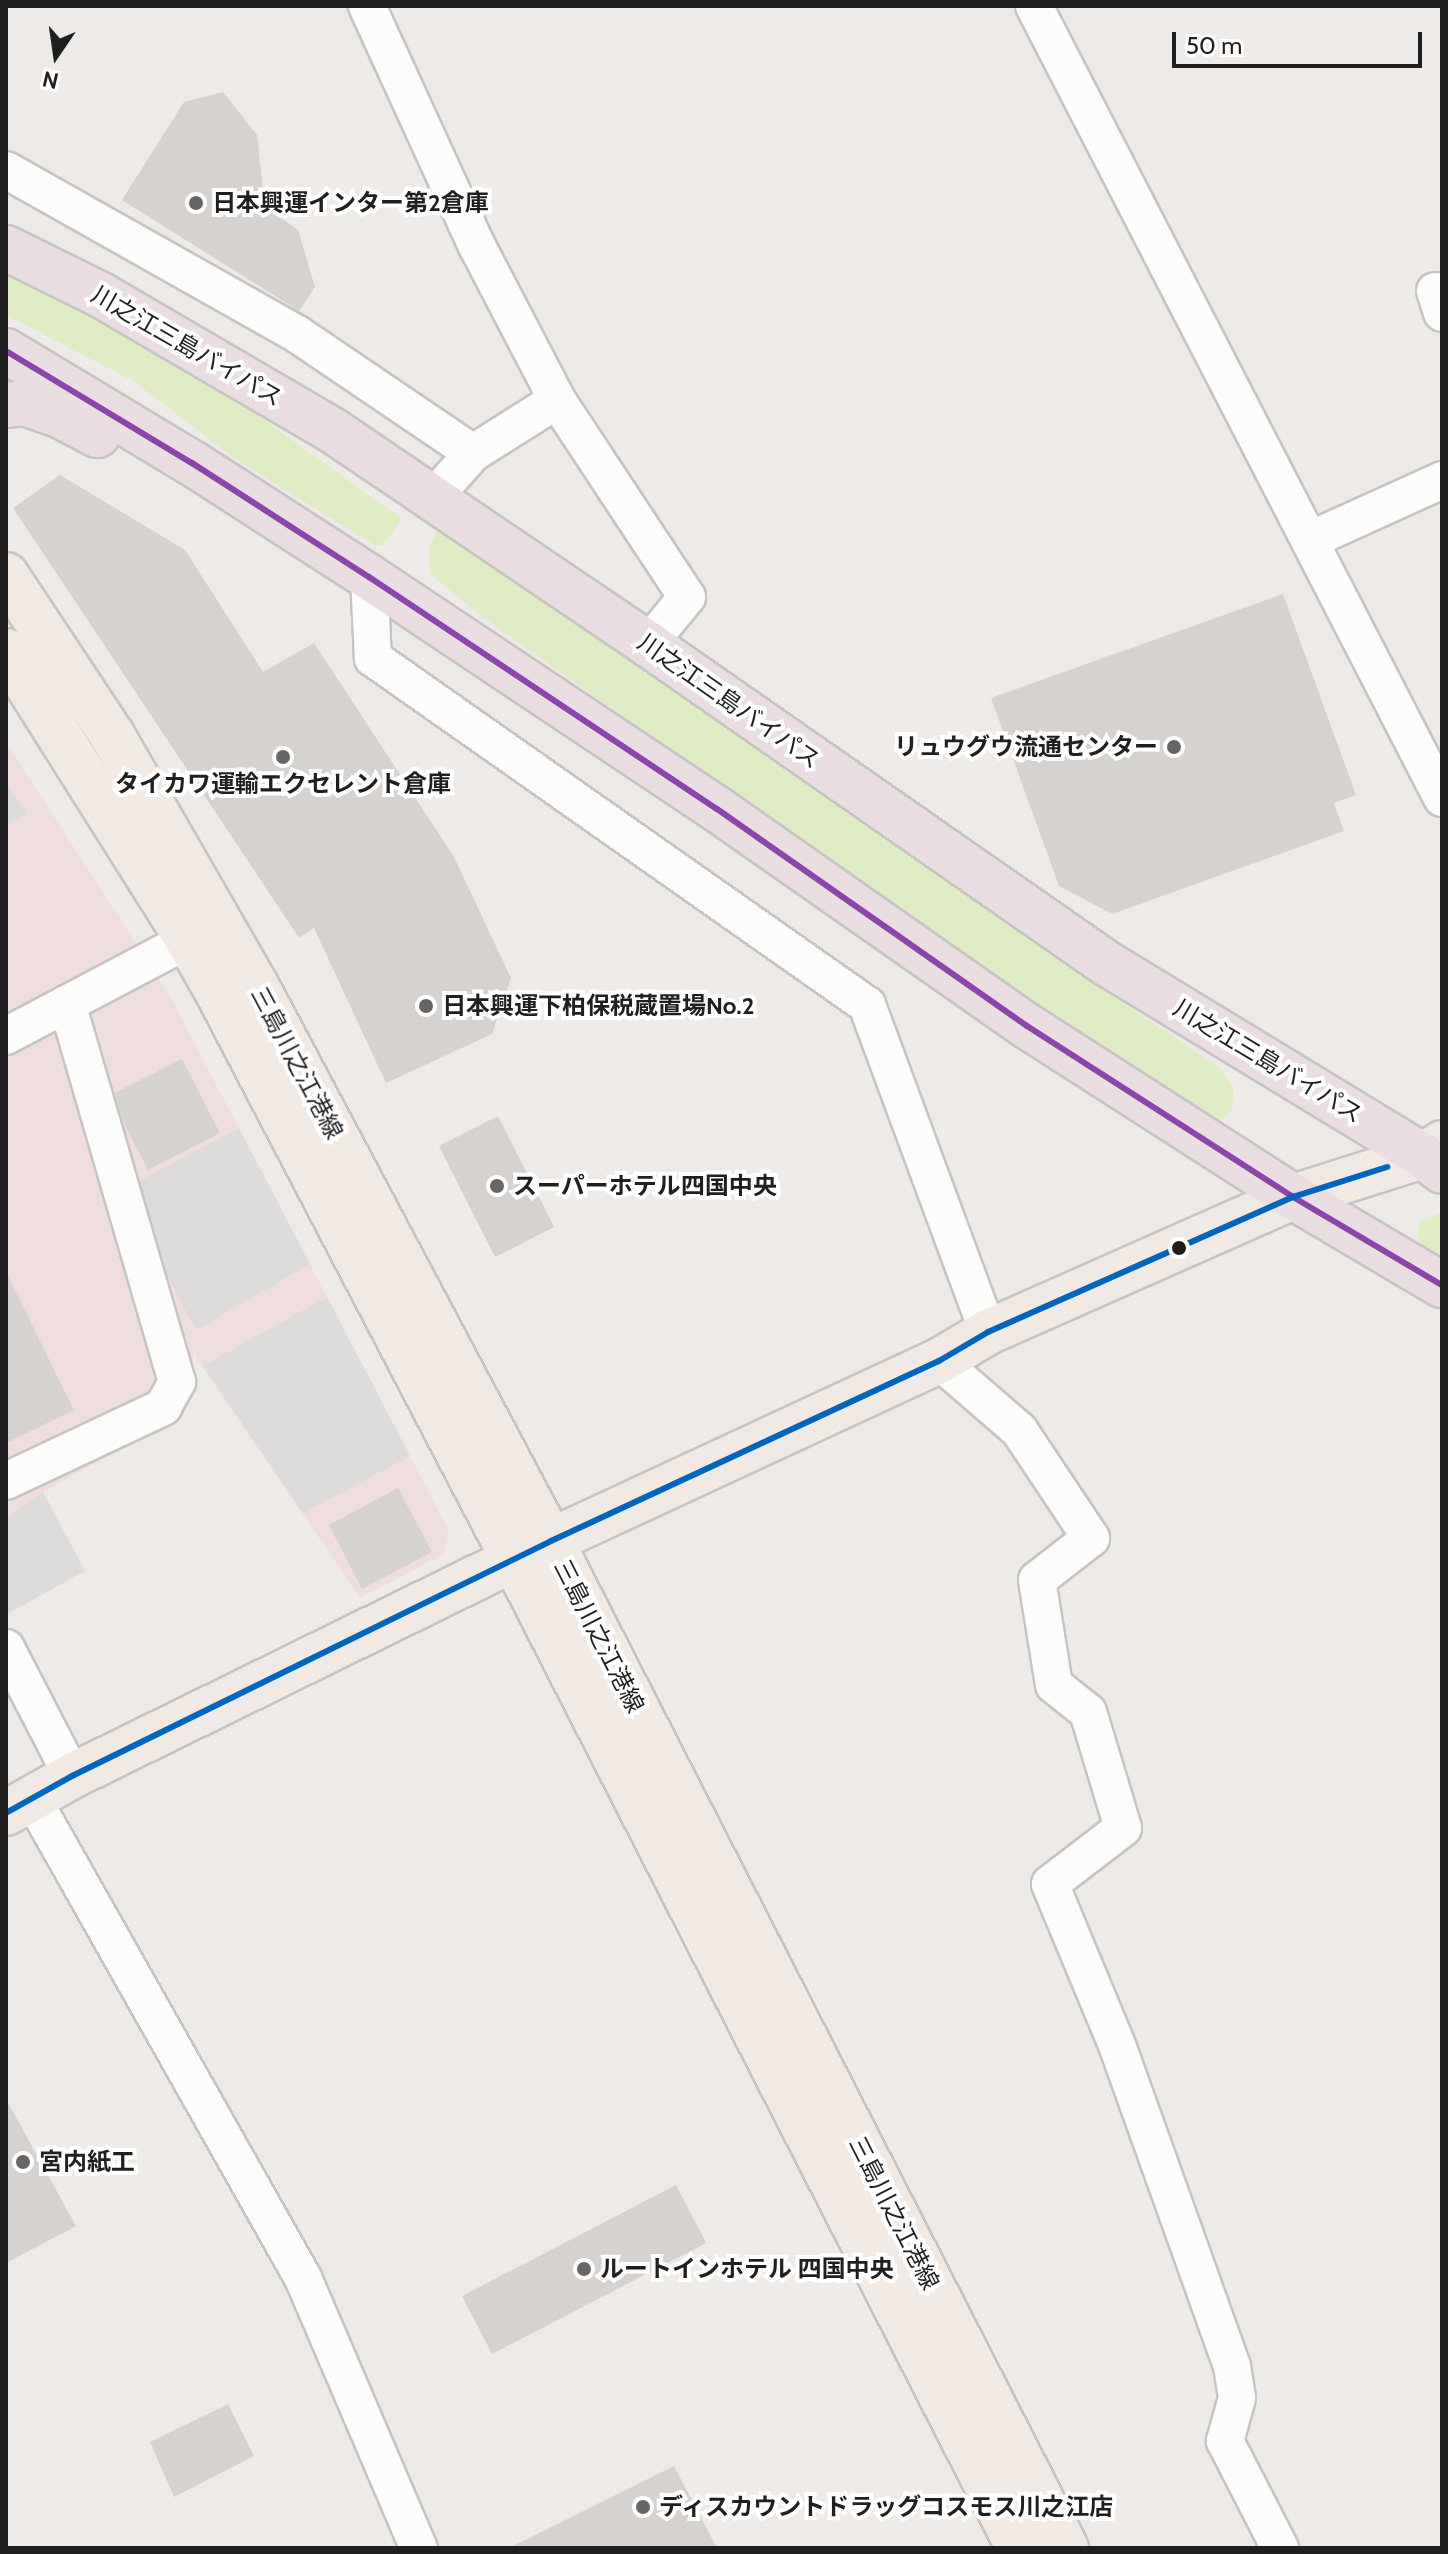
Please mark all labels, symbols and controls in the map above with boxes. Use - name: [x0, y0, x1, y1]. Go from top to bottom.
- north arrow: [16, 16, 96, 96]
- scale bar: [1176, 16, 1426, 66]
- text: 50 m: [1186, 31, 1242, 60]
- text: N: [40, 65, 61, 95]
- place label: 日本興運インター第2倉庫: [212, 189, 489, 217]
- marker: 日本興運インター第2倉庫: [187, 194, 205, 212]
- street label: 川之江三島バイパス: [86, 280, 288, 412]
- street label: 川之江三島バイパス: [632, 627, 826, 775]
- place label: リュウグウ流通センター: [894, 733, 1158, 761]
- marker: リュウグウ流通センター: [1165, 738, 1183, 756]
- marker: タイカワ運輸エクセレント倉庫: [274, 748, 292, 766]
- place label: タイカワ運輸エクセレント倉庫: [115, 770, 451, 798]
- street label: 三島川之江港線: [245, 982, 349, 1144]
- place label: 日本興運下柏保税蔵置場No.2: [442, 992, 754, 1020]
- street label: 川之江三島バイパス: [1168, 993, 1368, 1129]
- marker: 日本興運下柏保税蔵置場No.2: [417, 997, 435, 1015]
- place label: スーパーホテル四国中央: [513, 1172, 777, 1200]
- marker: スーパーホテル四国中央: [488, 1177, 506, 1195]
- unlabelled marker: [1171, 1240, 1187, 1256]
- street label: 三島川之江港線: [548, 1555, 650, 1717]
- street label: 三島川之江港線: [843, 2132, 945, 2294]
- place label: 宮内紙工: [39, 2148, 135, 2176]
- marker: 宮内紙工: [14, 2153, 32, 2171]
- place label: ルートインホテル 四国中央: [600, 2255, 893, 2283]
- marker: ルートインホテル 四国中央: [575, 2260, 593, 2278]
- place label: ディスカウントドラッグコスモス川之江店: [659, 2493, 1115, 2521]
- marker: ディスカウントドラッグコスモス川之江店: [634, 2498, 652, 2516]

